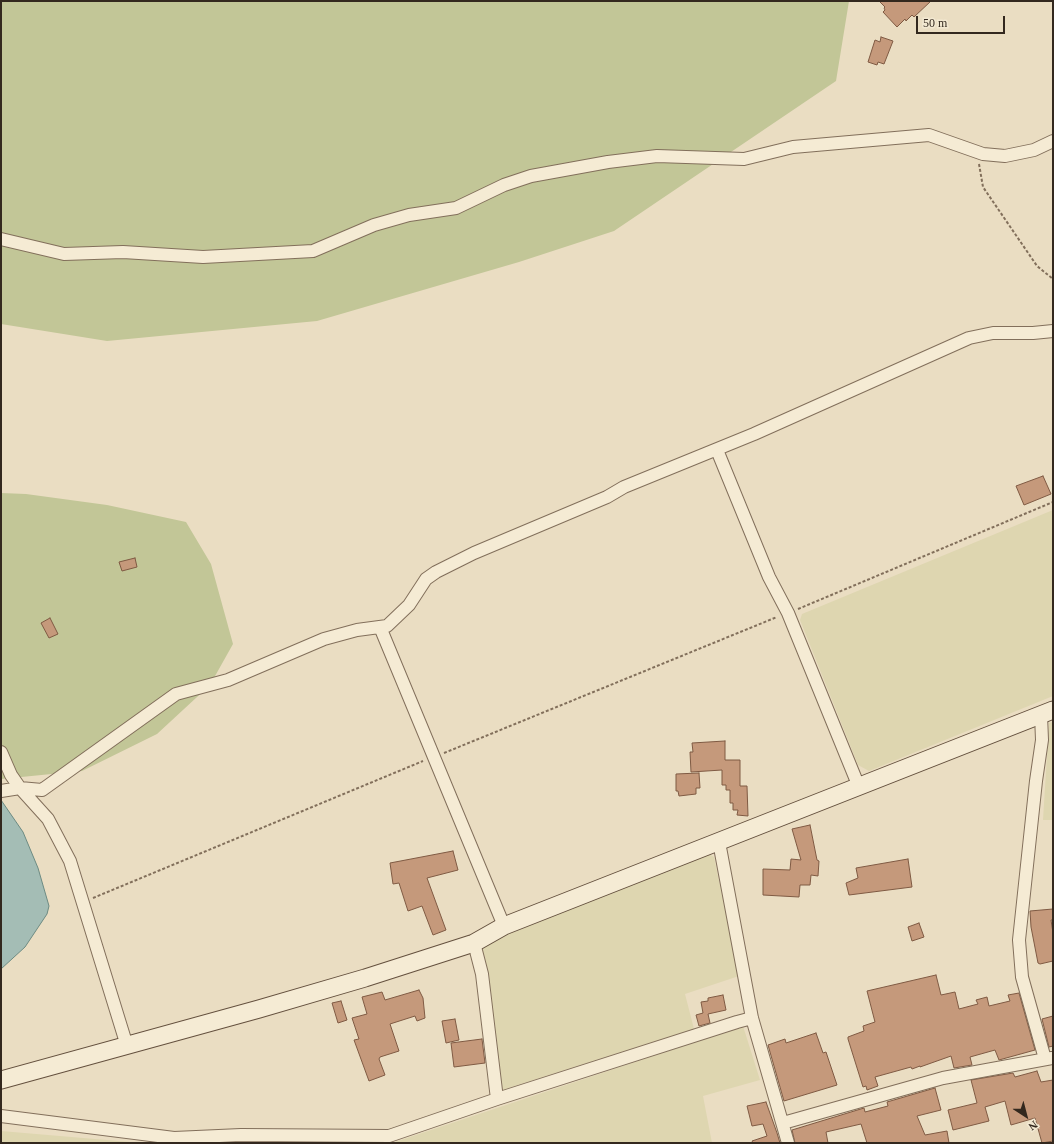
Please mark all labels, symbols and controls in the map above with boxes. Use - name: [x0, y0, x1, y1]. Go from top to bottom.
- scale bar: [918, 8, 1007, 34]
- text: 50 m: [923, 16, 947, 30]
- north arrow: [1006, 1096, 1046, 1136]
- text: N: [1026, 1119, 1040, 1133]

